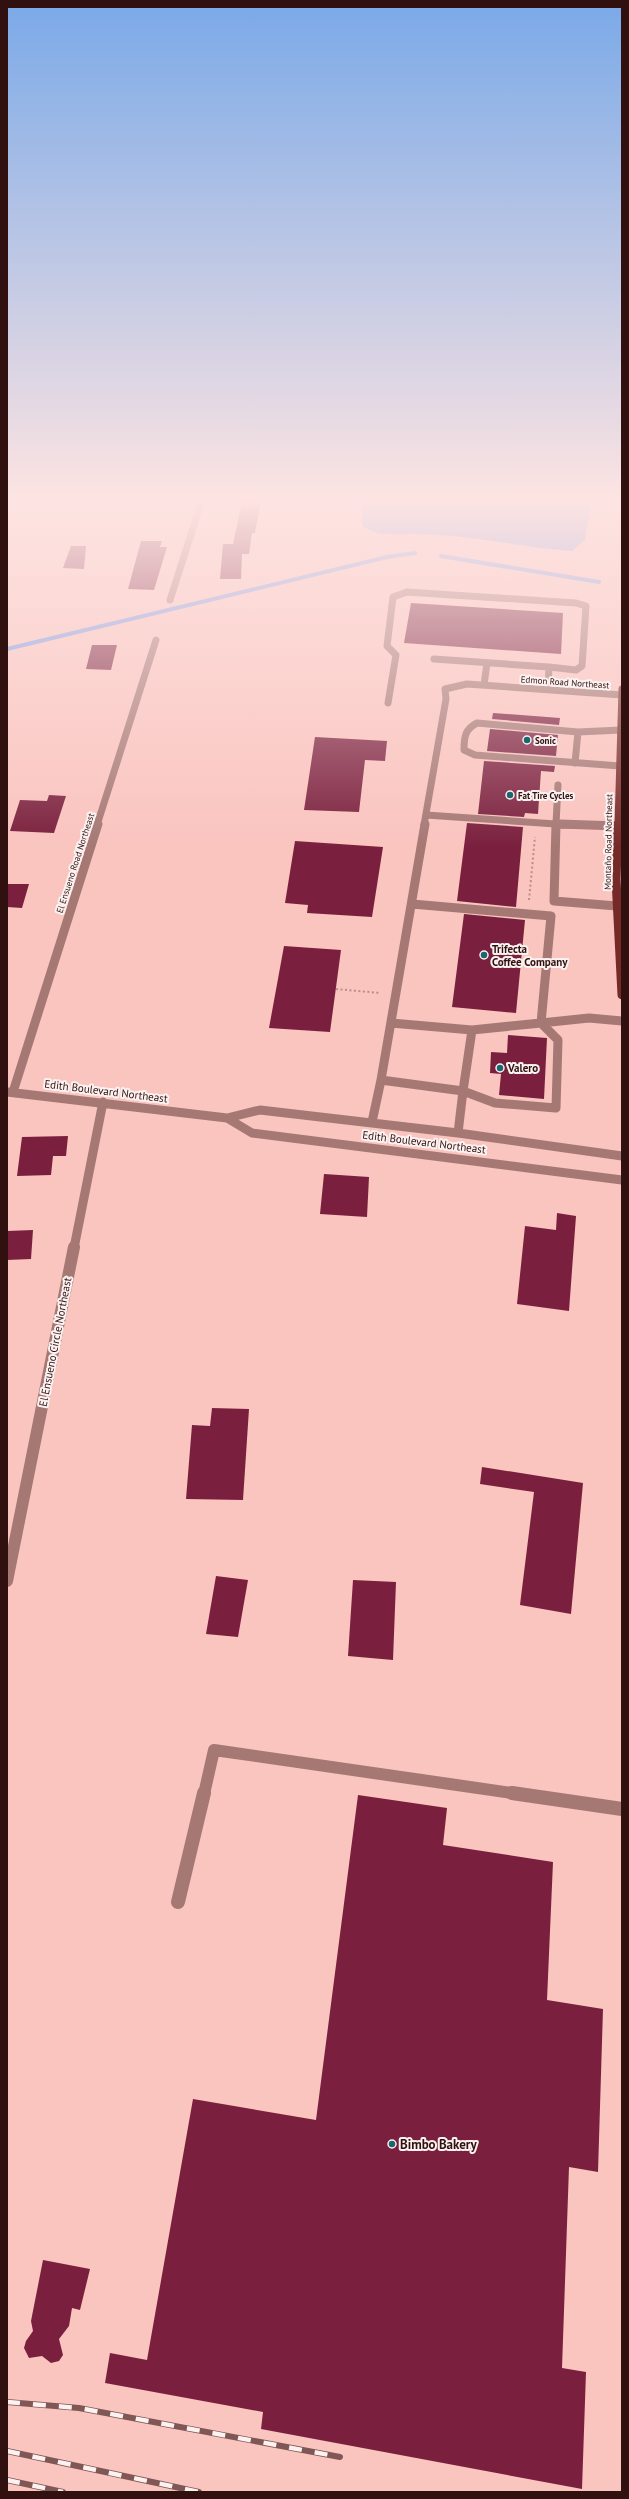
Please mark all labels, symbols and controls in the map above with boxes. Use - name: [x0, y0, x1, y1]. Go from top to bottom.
- street label: Edmon Road Northeast: [520, 673, 610, 691]
- marker: Sonic: [522, 735, 532, 745]
- place label: Sonic: [535, 735, 556, 746]
- marker: Fat Tire Cycles: [505, 790, 515, 800]
- place label: Fat Tire Cycles: [518, 790, 573, 801]
- street label: Montaño Road Northeast: [602, 794, 614, 890]
- street label: El Ensueno Road Northeast: [54, 812, 96, 914]
- place label: Trifecta Coffee Company: [492, 942, 568, 969]
- marker: Trifecta Coffee Company: [479, 950, 489, 960]
- place label: Valero: [507, 1061, 538, 1075]
- marker: Valero: [495, 1063, 505, 1073]
- street label: Edith Boulevard Northeast: [44, 1076, 169, 1106]
- street label: Edith Boulevard Northeast: [362, 1127, 487, 1157]
- street label: El Ensueno Circle Northeast: [36, 1276, 74, 1408]
- place label: Bimbo Bakery: [400, 2136, 477, 2153]
- marker: Bimbo Bakery: [387, 2139, 397, 2149]

